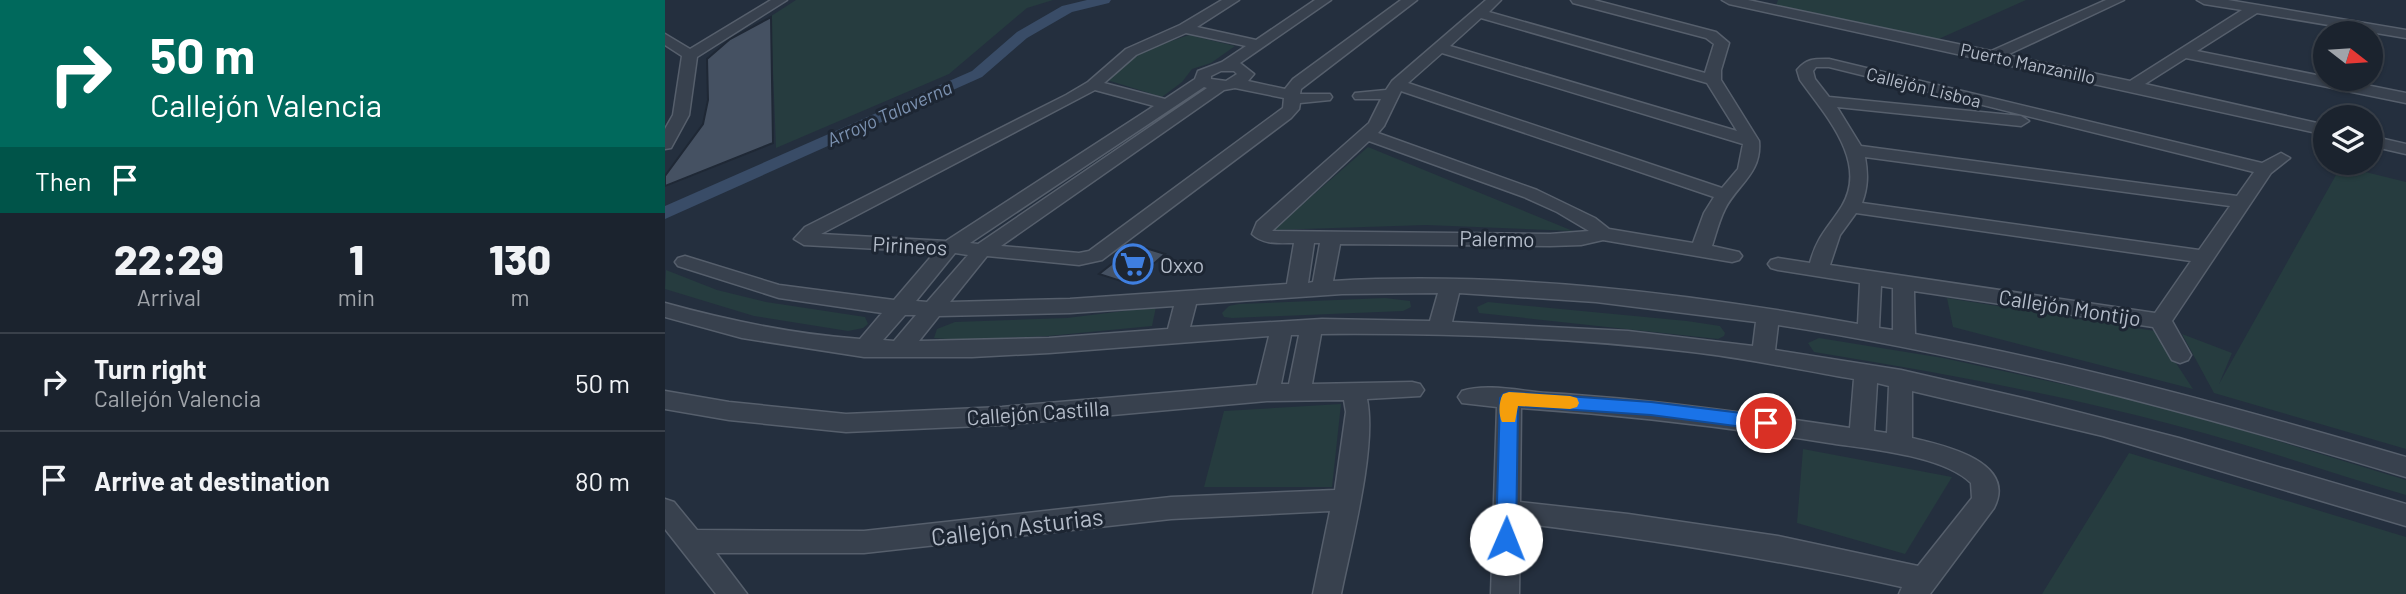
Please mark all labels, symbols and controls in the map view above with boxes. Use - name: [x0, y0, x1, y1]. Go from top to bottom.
- north arrow: [2313, 21, 2383, 91]
- map controls: [2313, 21, 2383, 175]
- text: 50 m: [150, 25, 255, 84]
- icon: right: [35, 28, 126, 119]
- street label: Puerto Manzanillo: [1958, 38, 2098, 88]
- street label: Callejón Lisboa: [1864, 62, 1984, 112]
- water label: Arroyo Talaverna: [823, 75, 955, 151]
- text: Callejón Valencia: [150, 85, 382, 123]
- button: layers: [2313, 105, 2383, 175]
- icon: arrive: [106, 161, 144, 199]
- text: Then: [35, 165, 92, 196]
- street label: Palermo: [1459, 225, 1535, 251]
- street label: Pirineos: [872, 231, 948, 259]
- text: 22:29: [114, 233, 224, 283]
- text: 1: [349, 233, 364, 283]
- text: 130: [489, 233, 551, 283]
- supermarket icon: Oxxo: [1112, 243, 1154, 285]
- place label: Oxxo: [1160, 252, 1204, 277]
- text: Arrival: [137, 283, 201, 311]
- text: min: [338, 283, 375, 311]
- text: m: [510, 283, 529, 311]
- street label: Callejón Montijo: [1997, 283, 2143, 331]
- text: Turn right: [94, 353, 207, 384]
- icon: right: [35, 363, 73, 401]
- text: 50 m: [575, 367, 630, 398]
- text: Callejón Valencia: [94, 384, 261, 412]
- pin: [1736, 393, 1796, 453]
- street label: Callejón Castilla: [966, 395, 1110, 429]
- icon: arrive: [1747, 404, 1785, 442]
- icon: arrive: [35, 461, 73, 499]
- text: Arrive at destination: [94, 465, 330, 496]
- text: 80 m: [575, 465, 630, 496]
- street label: Callejón Asturias: [929, 501, 1105, 551]
- position arrow: [1469, 502, 1543, 576]

